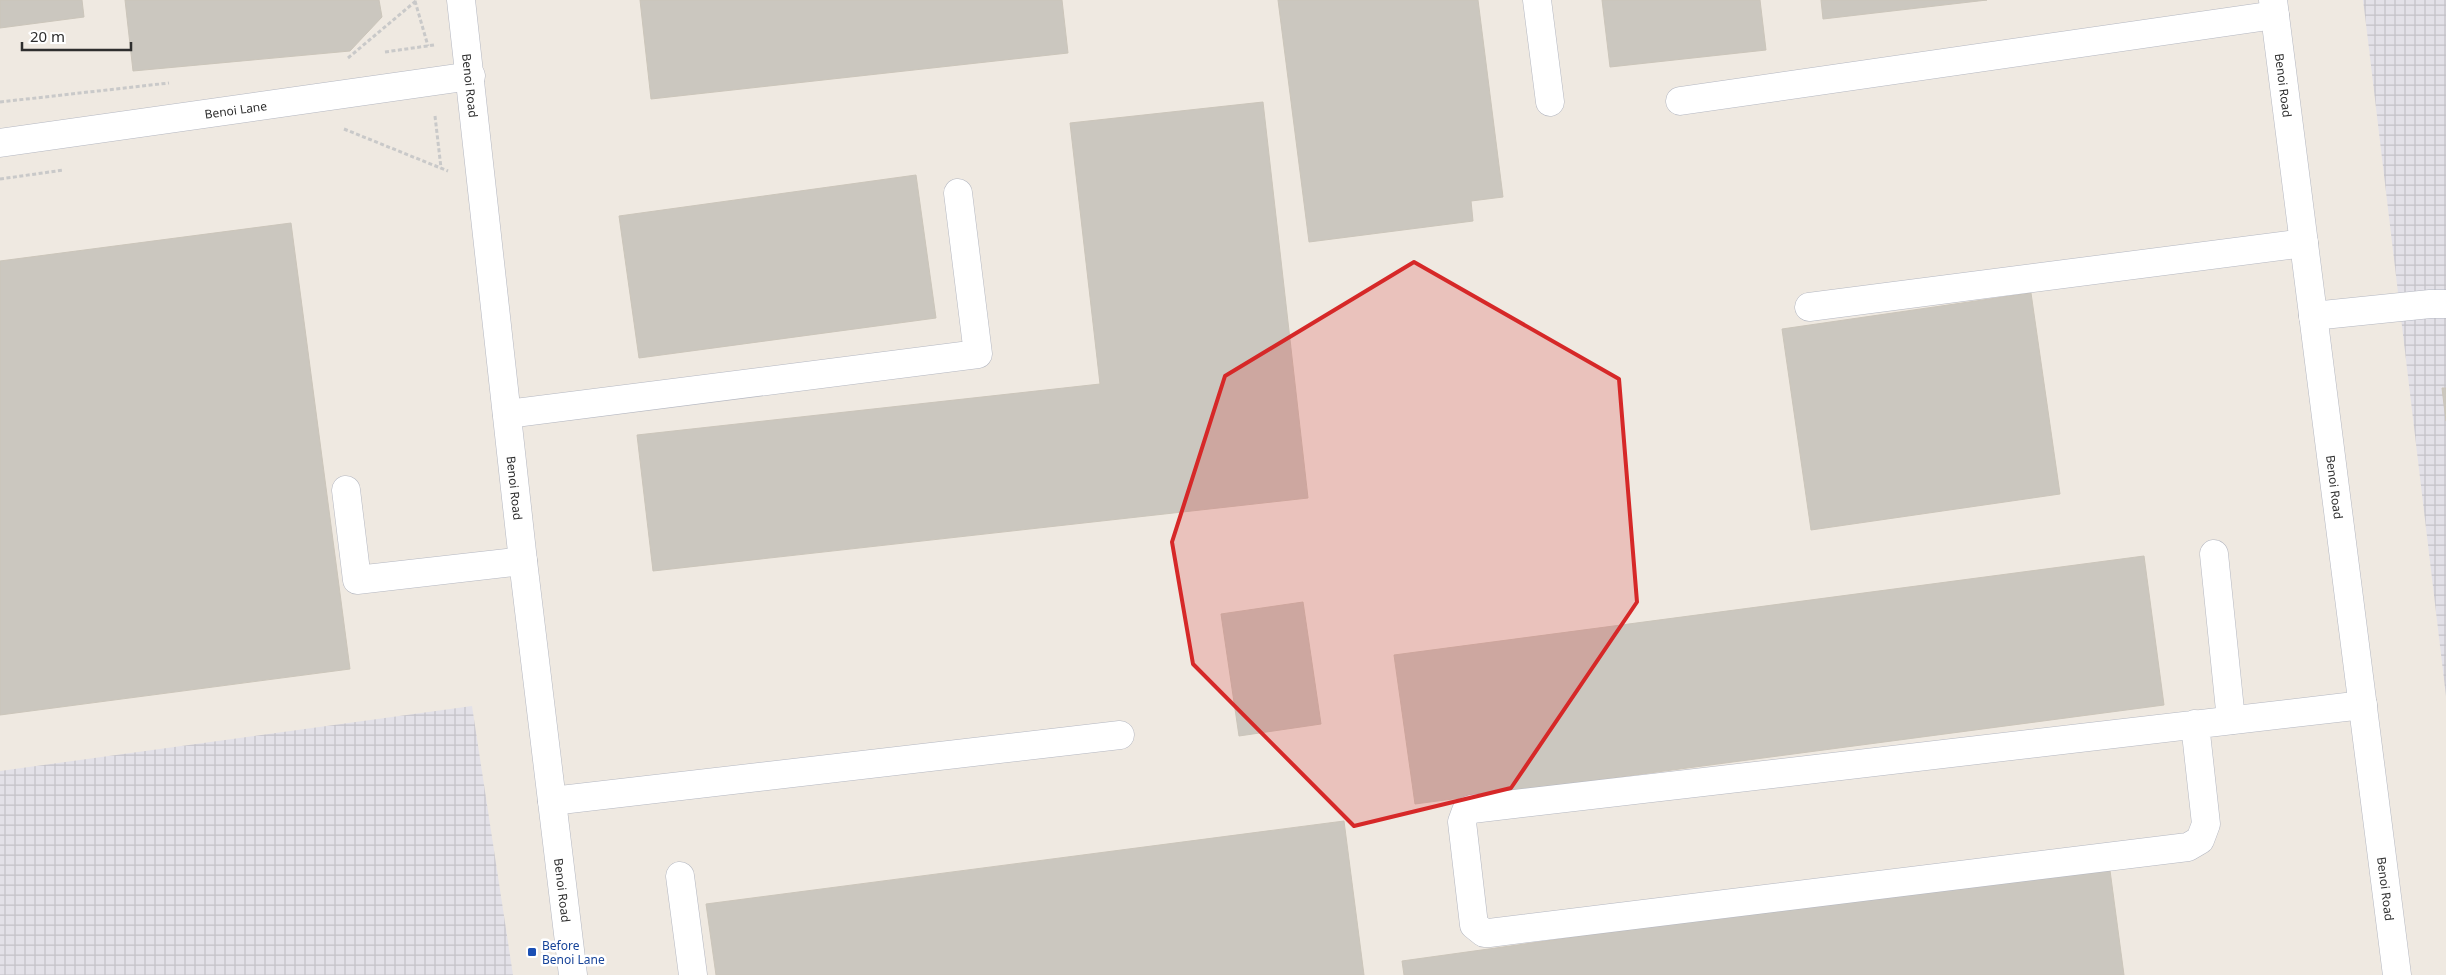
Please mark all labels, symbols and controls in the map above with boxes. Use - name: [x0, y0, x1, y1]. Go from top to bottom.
- scale bar: [22, 20, 131, 52]
- text: 20 m: [30, 26, 65, 46]
- street label: Benoi Road: [2271, 52, 2296, 118]
- street label: Benoi Road: [458, 53, 482, 118]
- street label: Benoi Lane: [203, 97, 268, 122]
- street label: Benoi Road: [2322, 454, 2347, 520]
- street label: Benoi Road: [503, 455, 527, 521]
- street label: Benoi Road: [2374, 856, 2399, 922]
- street label: Benoi Road: [550, 857, 575, 923]
- place label: Before Benoi Lane: [542, 937, 605, 968]
- marker: Before Benoi Lane: [526, 946, 538, 958]

